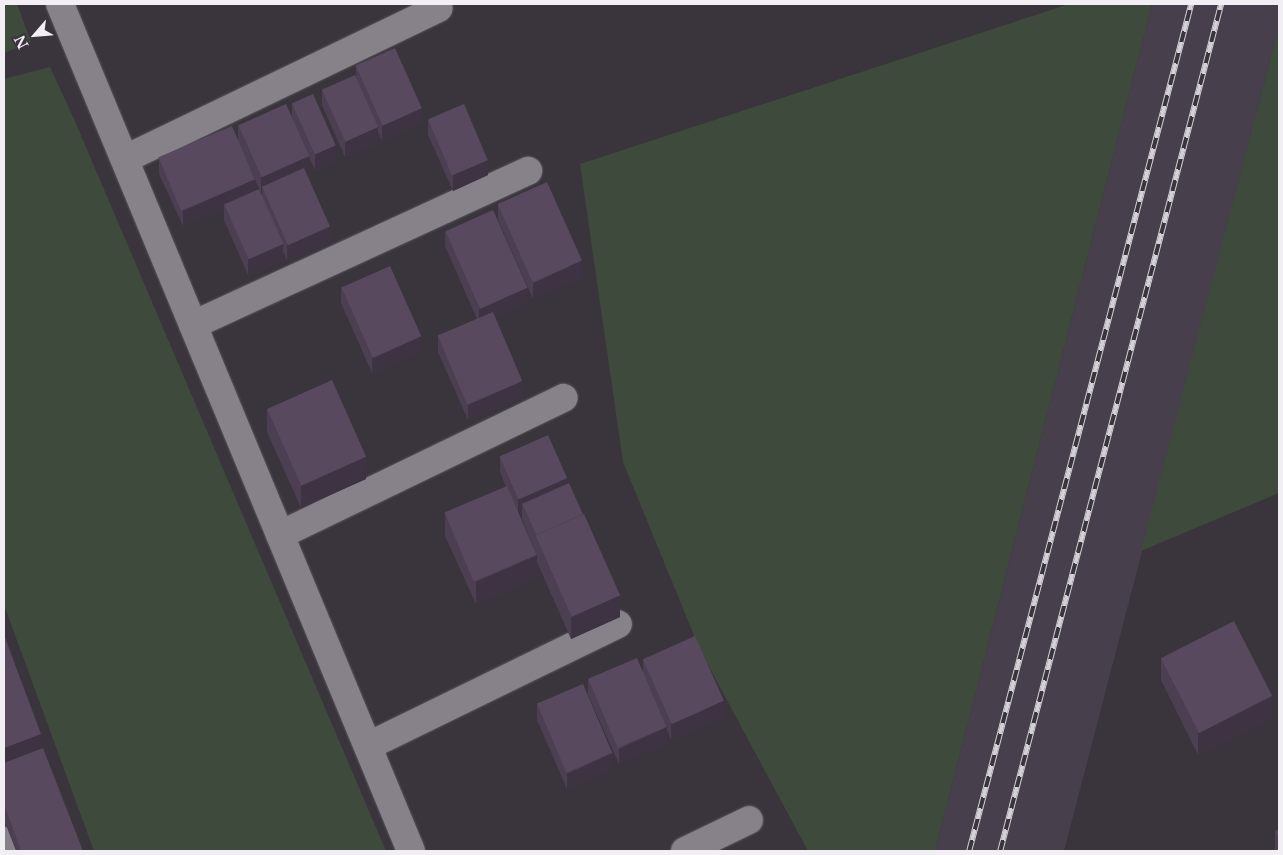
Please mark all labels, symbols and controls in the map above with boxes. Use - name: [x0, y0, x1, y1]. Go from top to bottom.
- north arrow: [10, 10, 60, 60]
- text: N: [11, 32, 33, 52]

